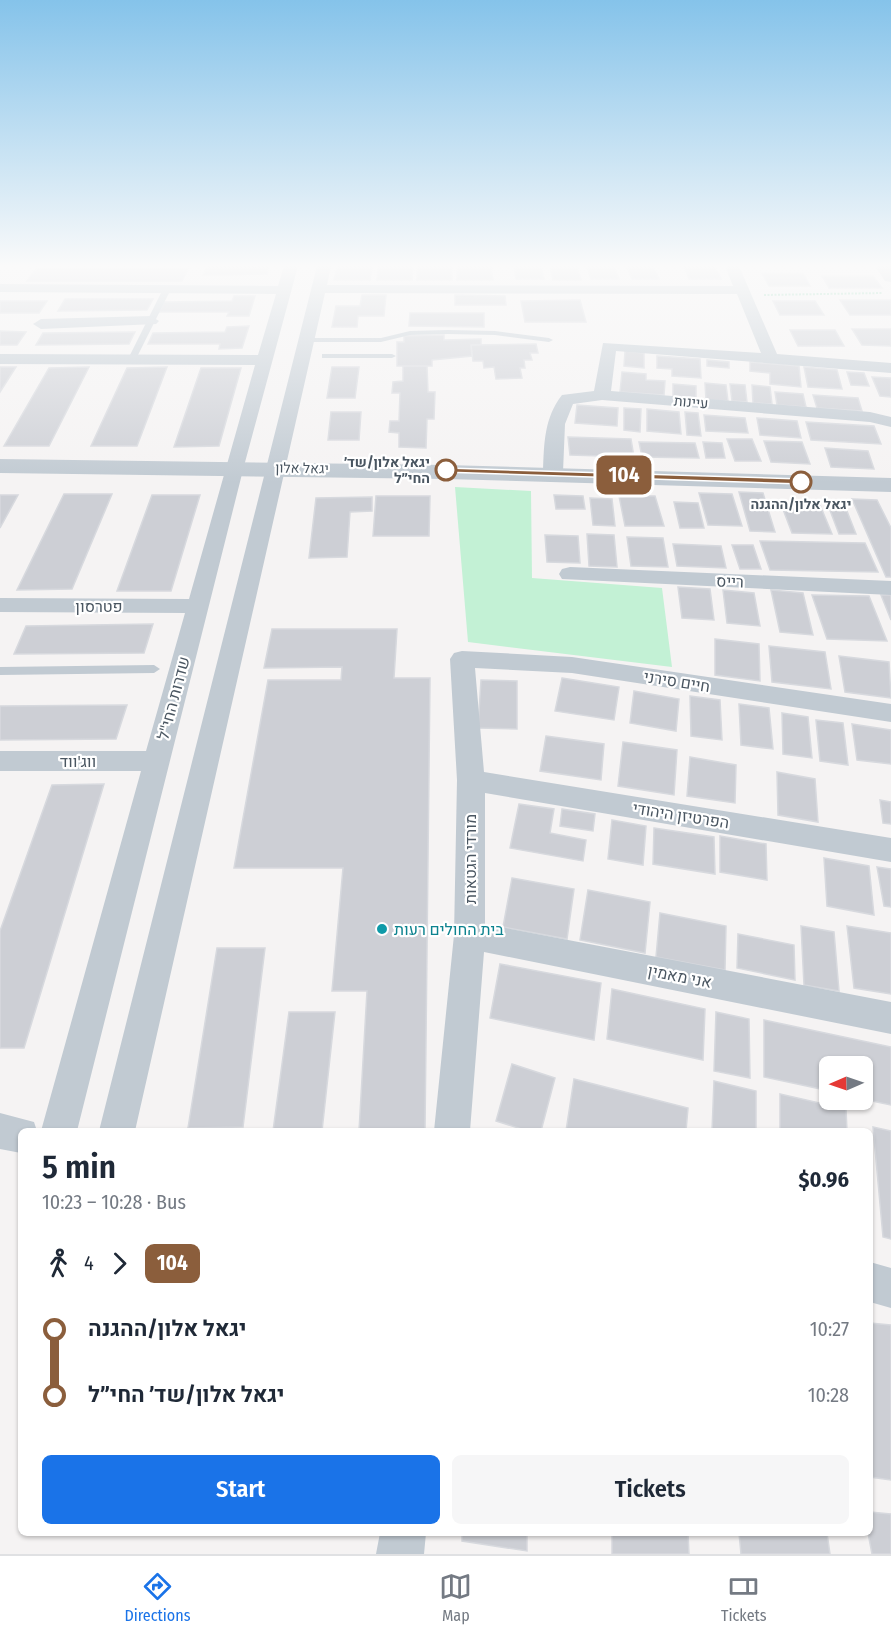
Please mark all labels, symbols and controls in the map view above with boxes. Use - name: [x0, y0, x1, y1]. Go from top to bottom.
- street label: עיינות: [673, 393, 709, 412]
- place label: יגאל אלון/שד׳ החי״ל: [344, 454, 430, 487]
- line badge: 104: [590, 456, 658, 494]
- marker: יגאל אלון/שד׳ החי״ל: [435, 459, 457, 481]
- street label: יגאל אלון: [275, 460, 329, 477]
- text: 104: [608, 462, 640, 488]
- marker: יגאל אלון/ההגנה: [790, 471, 812, 493]
- place label: יגאל אלון/ההגנה: [751, 496, 851, 513]
- street label: רייס: [716, 572, 744, 591]
- street label: פטרסון: [75, 597, 123, 616]
- street label: שדרות החי"ל: [153, 654, 194, 742]
- street label: חיים סירני: [642, 667, 711, 696]
- street label: ווג'ווד: [60, 752, 96, 771]
- street label: הפרטיזן היהודי: [631, 798, 731, 833]
- street label: מורדי הגטאות: [461, 814, 480, 904]
- place label: בית החולים רעות: [394, 920, 504, 939]
- marker: בית החולים רעות: [375, 922, 389, 936]
- street label: אני מאמין: [646, 961, 713, 992]
- north arrow: [819, 1056, 873, 1110]
- map controls: [819, 1056, 873, 1110]
- text: 5 min: [42, 1147, 116, 1187]
- text: $0.96: [799, 1166, 849, 1193]
- text: 10:23 – 10:28 · Bus: [42, 1190, 186, 1214]
- icon: walk: [42, 1247, 75, 1280]
- icon: forward: [103, 1247, 136, 1280]
- text: 104: [157, 1250, 188, 1276]
- text: 4: [84, 1251, 94, 1275]
- text: יגאל אלון/ההגנה: [88, 1315, 247, 1342]
- text: 10:27: [810, 1317, 849, 1341]
- text: יגאל אלון/שד׳ החי״ל: [88, 1381, 285, 1408]
- text: 10:28: [808, 1383, 849, 1407]
- button: Start: [42, 1455, 440, 1524]
- button: Tickets: [452, 1455, 849, 1524]
- tab: Directions: [124, 1570, 191, 1625]
- tab: Map: [439, 1570, 472, 1625]
- tab: Tickets: [721, 1570, 767, 1625]

